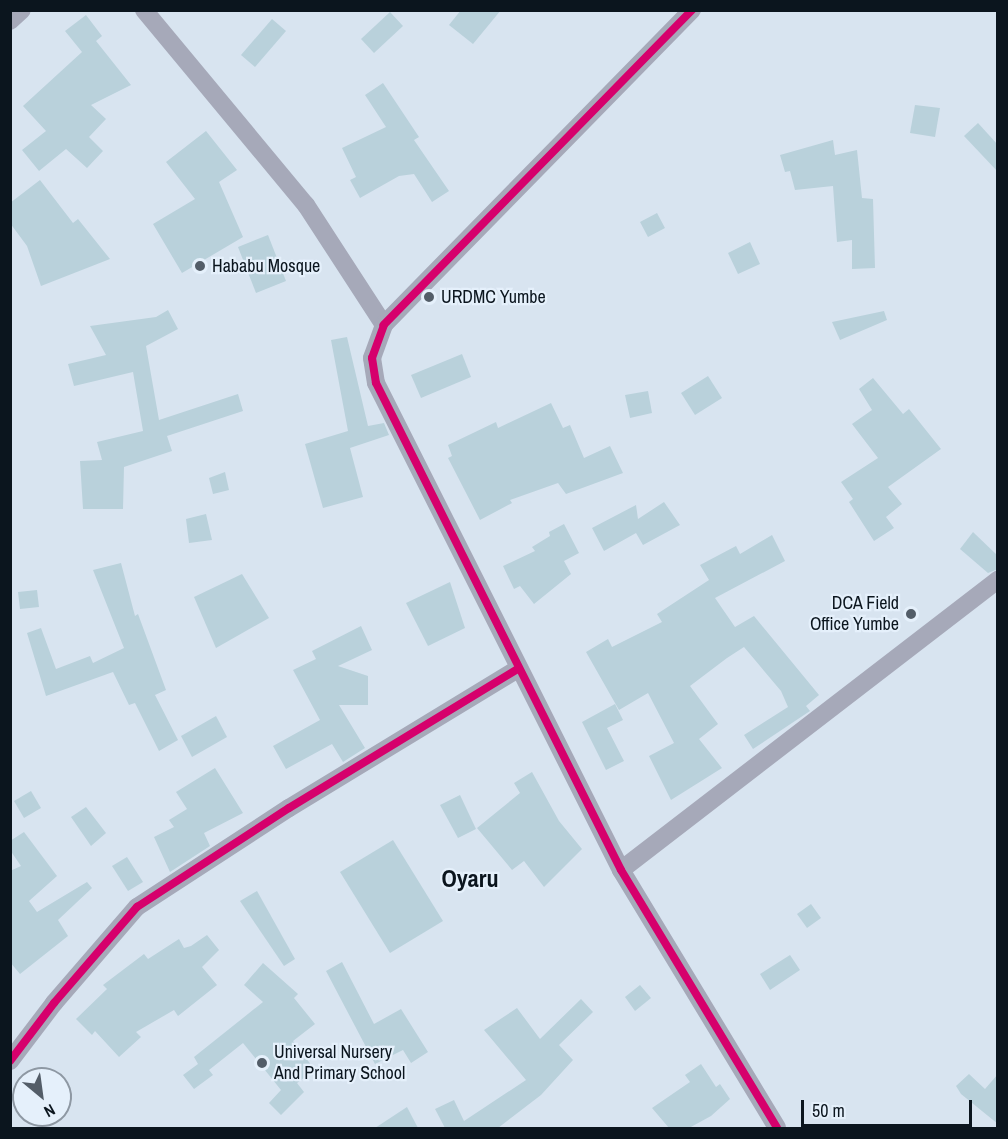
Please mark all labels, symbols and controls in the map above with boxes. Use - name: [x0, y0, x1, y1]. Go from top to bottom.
- place label: Hababu Mosque: [212, 255, 320, 277]
- marker: Hababu Mosque: [193, 259, 207, 273]
- place label: URDMC Yumbe: [441, 286, 546, 308]
- marker: URDMC Yumbe: [422, 290, 436, 304]
- place label: DCA Field Office Yumbe: [810, 593, 899, 636]
- marker: DCA Field Office Yumbe: [904, 607, 918, 621]
- district label: Oyaru: [442, 865, 498, 893]
- place label: Universal Nursery And Primary School: [274, 1042, 405, 1084]
- marker: Universal Nursery And Primary School: [255, 1056, 269, 1070]
- north arrow: [12, 1067, 72, 1127]
- scale bar: [804, 1088, 975, 1126]
- text: 50 m: [812, 1098, 845, 1123]
- text: N: [40, 1099, 59, 1123]

